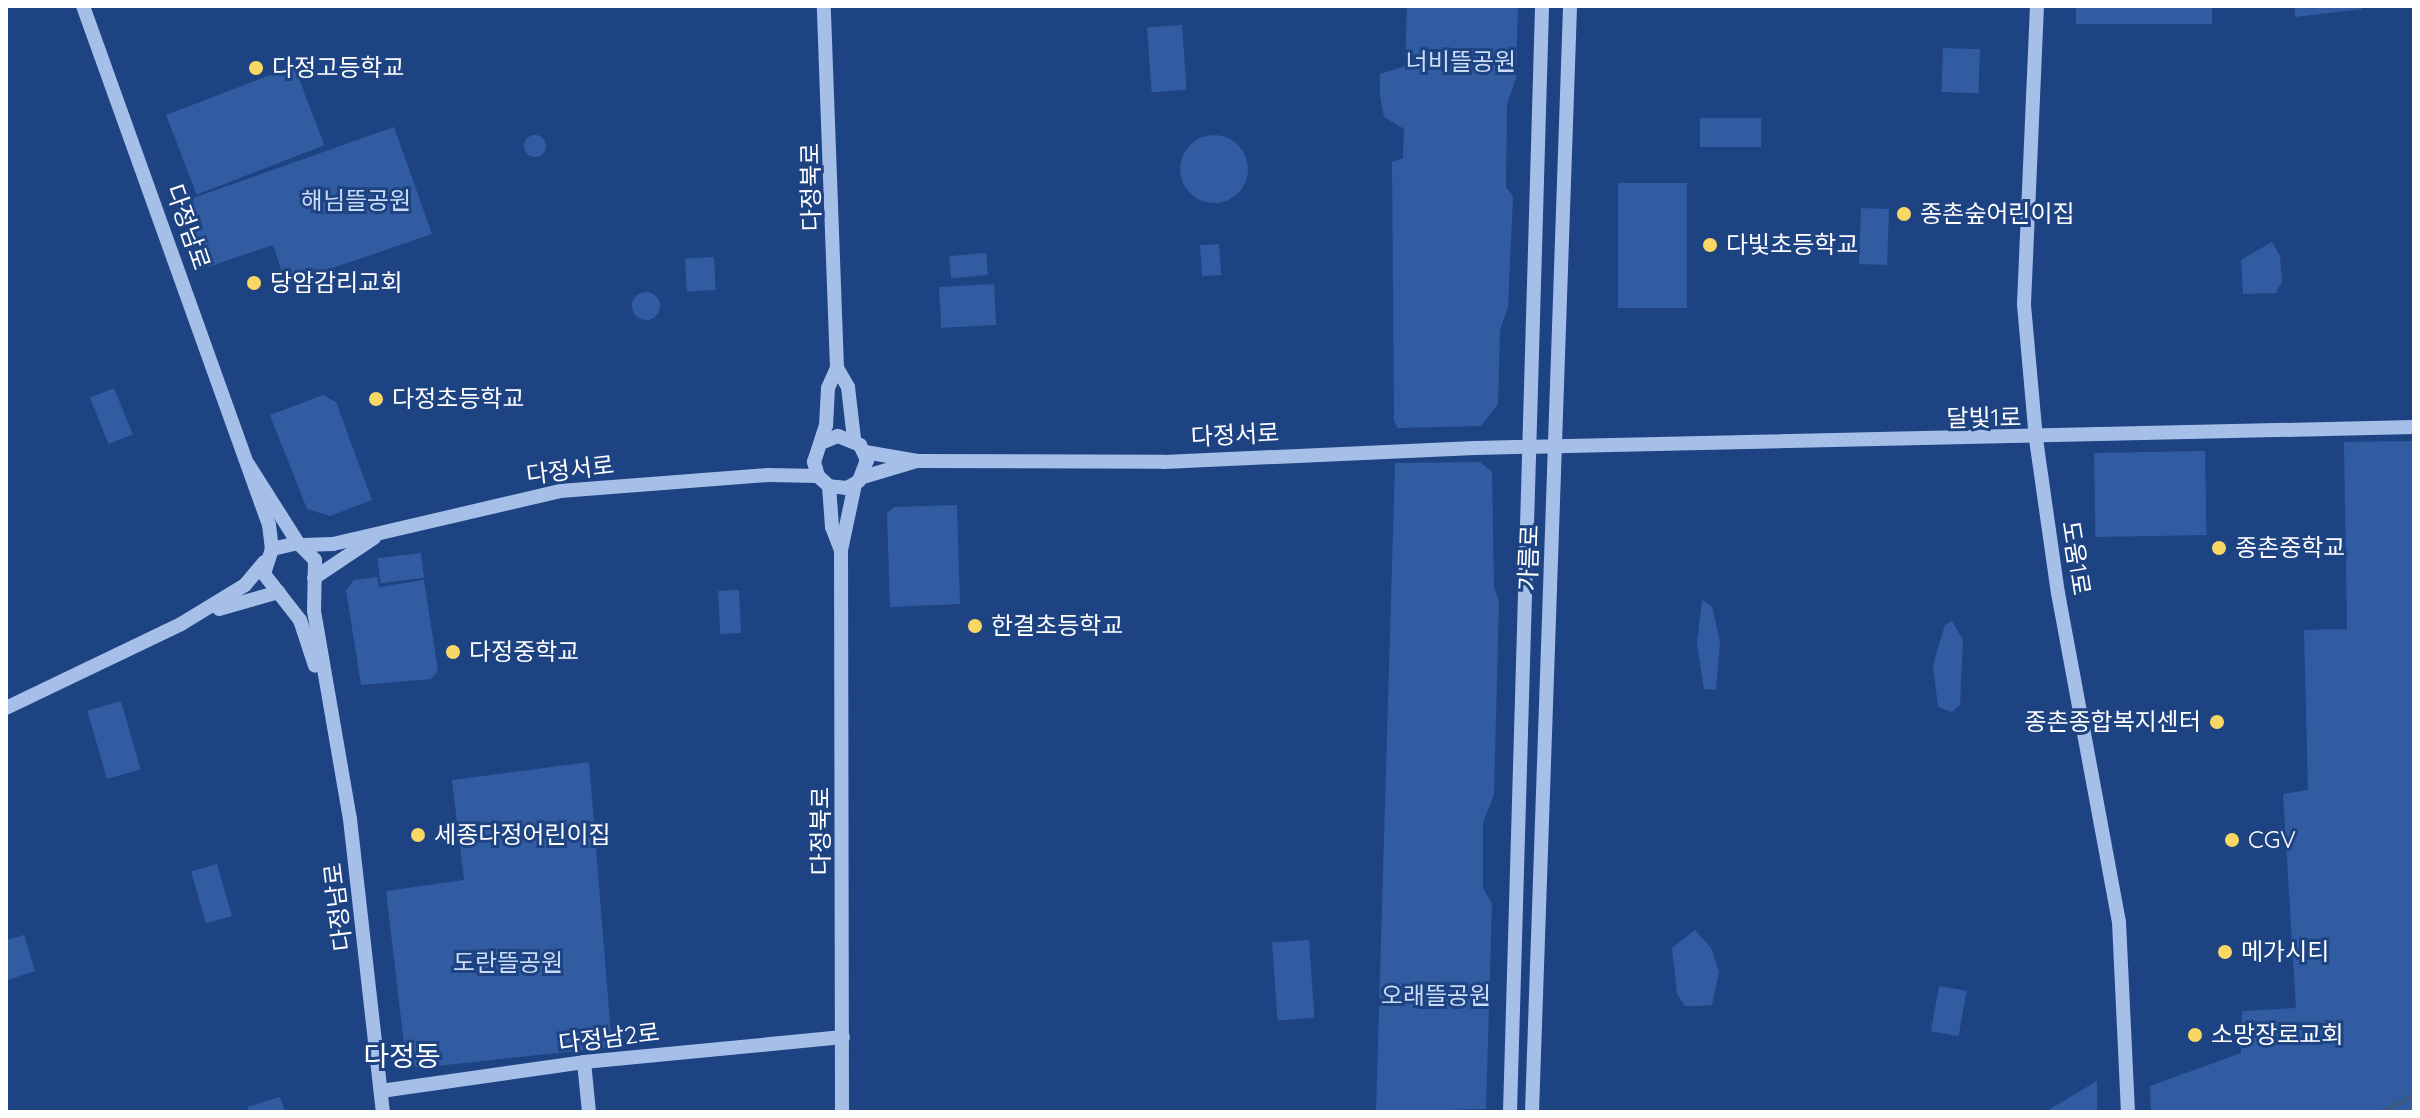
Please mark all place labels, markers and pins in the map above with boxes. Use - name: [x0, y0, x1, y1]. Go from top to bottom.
- place label: 다정고등학교: [272, 54, 404, 82]
- marker: 다정고등학교: [247, 59, 265, 77]
- place label: 종촌숲어린이집: [1920, 200, 2075, 228]
- marker: 종촌숲어린이집: [1895, 205, 1913, 223]
- place label: 다빛초등학교: [1726, 231, 1858, 259]
- marker: 다빛초등학교: [1701, 236, 1719, 254]
- place label: 당암감리교회: [270, 269, 402, 297]
- marker: 당암감리교회: [245, 274, 263, 292]
- place label: 다정초등학교: [392, 385, 524, 413]
- marker: 다정초등학교: [367, 390, 385, 408]
- place label: 종촌중학교: [2235, 534, 2345, 562]
- marker: 종촌중학교: [2210, 539, 2228, 557]
- place label: 한결초등학교: [991, 612, 1123, 640]
- marker: 한결초등학교: [966, 617, 984, 635]
- place label: 다정중학교: [469, 638, 579, 666]
- marker: 다정중학교: [444, 643, 462, 661]
- place label: 종촌종합복지센터: [2024, 708, 2201, 736]
- marker: 종촌종합복지센터: [2208, 713, 2226, 731]
- place label: 세종다정어린이집: [434, 821, 611, 849]
- marker: 세종다정어린이집: [409, 826, 427, 844]
- place label: CGV: [2248, 826, 2296, 854]
- marker: CGV: [2223, 831, 2241, 849]
- place label: 메가시티: [2241, 938, 2329, 966]
- marker: 메가시티: [2216, 943, 2234, 961]
- place label: 소망장로교회: [2211, 1021, 2343, 1049]
- marker: 소망장로교회: [2186, 1026, 2204, 1044]

